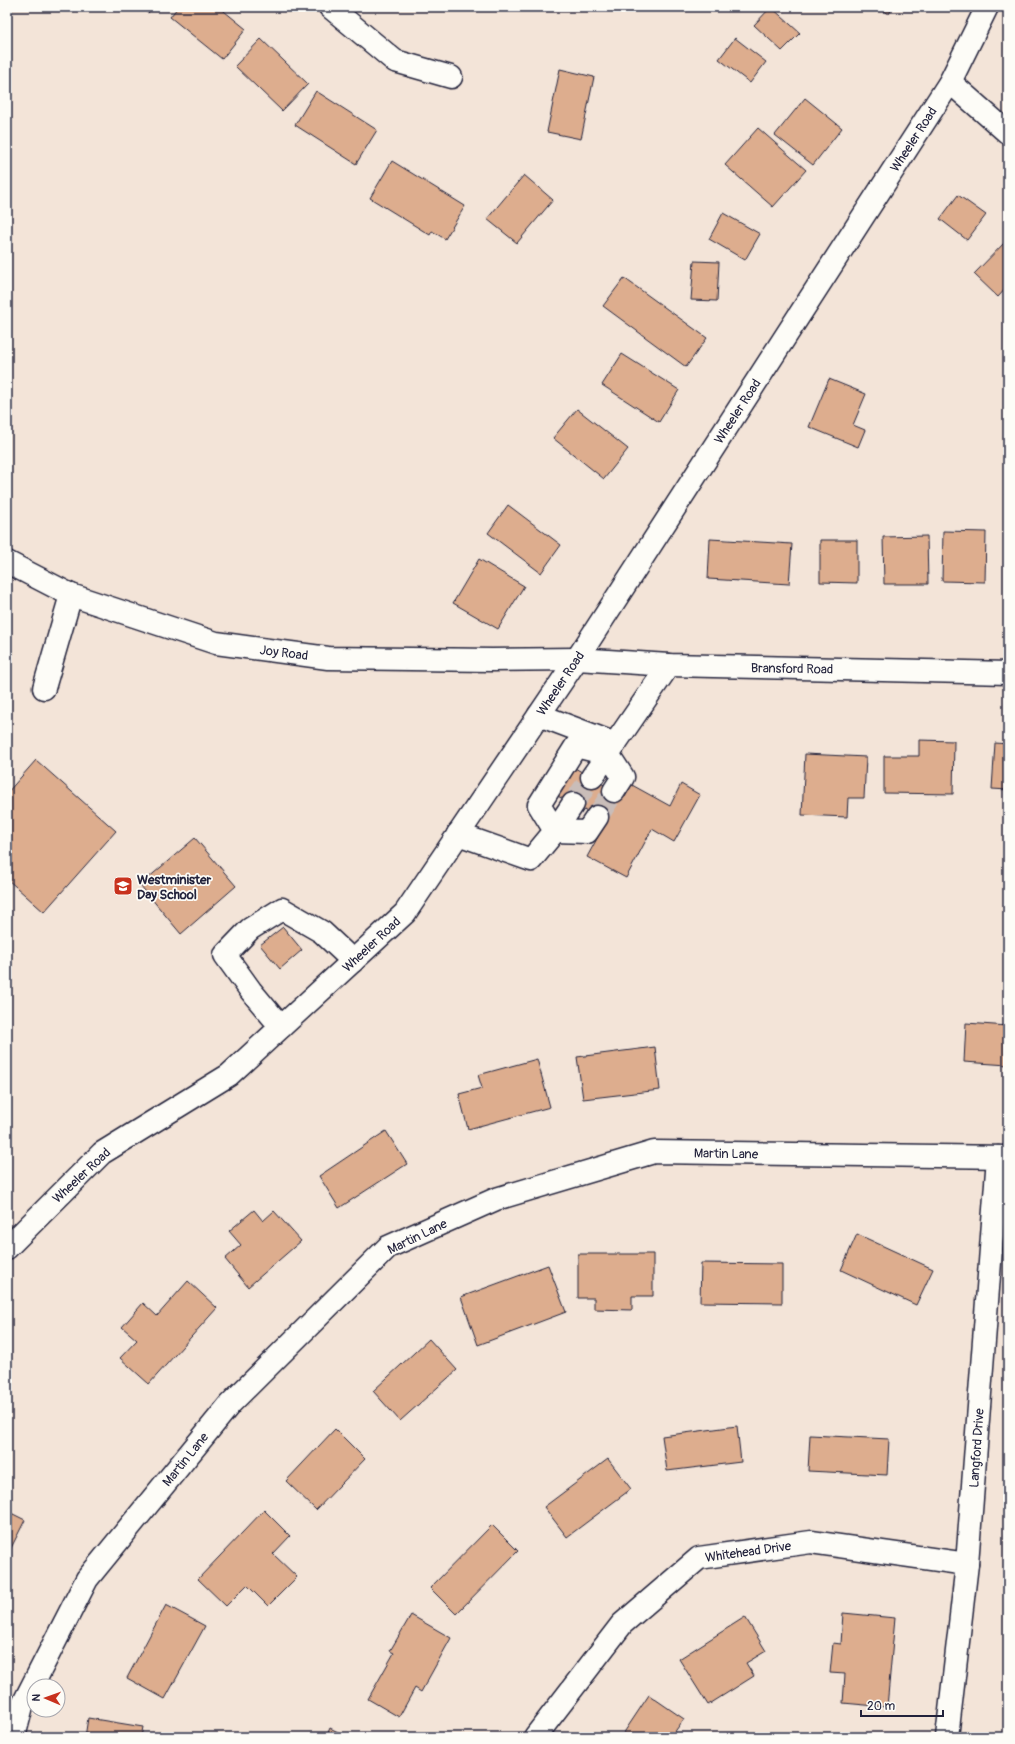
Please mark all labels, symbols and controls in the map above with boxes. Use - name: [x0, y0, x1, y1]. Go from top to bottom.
- street label: Wheeler Road: [887, 104, 941, 175]
- street label: Wheeler Road: [711, 376, 765, 447]
- street label: Joy Road: [259, 642, 309, 664]
- street label: Wheeler Road: [534, 648, 588, 719]
- street label: Bransford Road: [751, 660, 833, 678]
- place label: Westminister Day School: [137, 872, 211, 903]
- school or university icon: Westminister Day School: [112, 875, 134, 897]
- street label: Wheeler Road: [339, 914, 404, 976]
- street label: Wheeler Road: [49, 1145, 114, 1207]
- street label: Martin Lane: [694, 1145, 759, 1163]
- street label: Martin Lane: [385, 1215, 450, 1258]
- street label: Langford Drive: [966, 1407, 988, 1488]
- street label: Martin Lane: [159, 1429, 213, 1490]
- street label: Whitehead Drive: [704, 1538, 793, 1566]
- north arrow: [26, 1678, 66, 1718]
- scale bar: [861, 1692, 943, 1718]
- text: N: [30, 1693, 43, 1702]
- text: 20 m: [867, 1699, 896, 1714]

